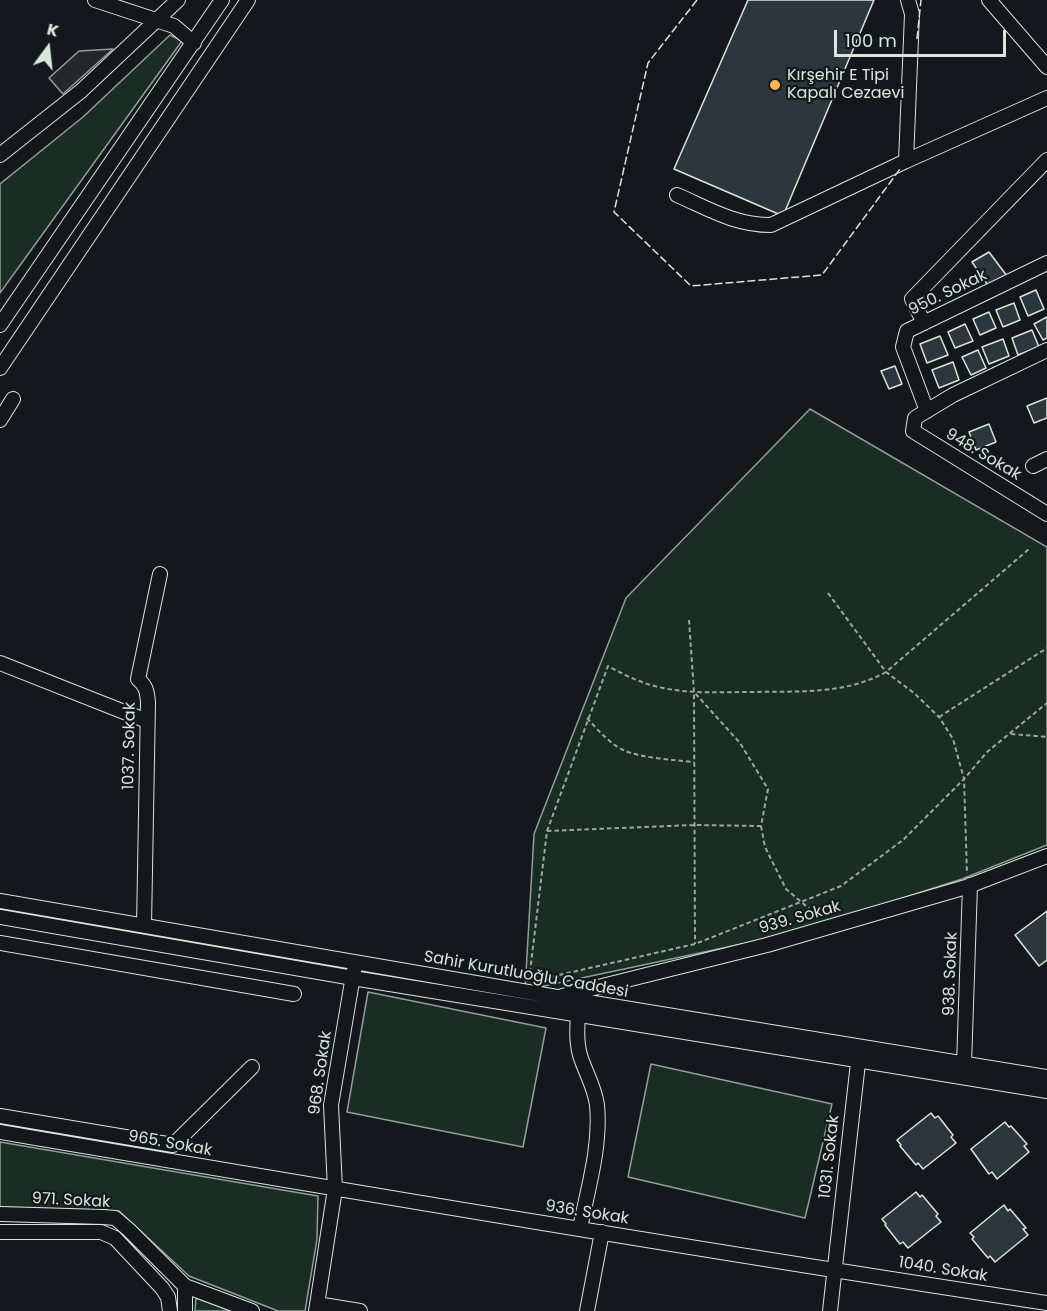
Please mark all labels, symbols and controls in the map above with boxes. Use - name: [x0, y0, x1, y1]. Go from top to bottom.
- north arrow: [18, 18, 78, 78]
- text: K: [44, 18, 61, 43]
- scale bar: [837, 18, 1010, 56]
- text: 100 m: [845, 28, 897, 53]
- place label: Kırşehir E Tipi Kapalı Cezaevi: [787, 66, 904, 104]
- marker: Kırşehir E Tipi Kapalı Cezaevi: [768, 78, 782, 92]
- street label: 950. Sokak: [906, 266, 990, 320]
- street label: 948. Sokak: [942, 425, 1024, 485]
- street label: 1037. Sokak: [120, 702, 140, 790]
- street label: 939. Sokak: [757, 897, 843, 939]
- street label: 938. Sokak: [940, 932, 962, 1016]
- street label: Sahir Kurutluoğlu Caddesi: [422, 948, 630, 1002]
- street label: 968. Sokak: [306, 1030, 336, 1116]
- street label: 1031. Sokak: [816, 1114, 844, 1200]
- street label: 965. Sokak: [127, 1127, 213, 1161]
- street label: 971. Sokak: [31, 1189, 111, 1213]
- street label: 936. Sokak: [544, 1197, 630, 1229]
- street label: 1040. Sokak: [897, 1253, 989, 1287]

